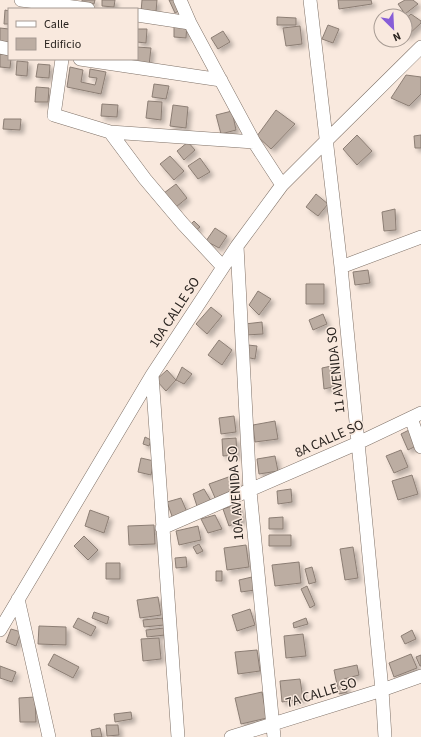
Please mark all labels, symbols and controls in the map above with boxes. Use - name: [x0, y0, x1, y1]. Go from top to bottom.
- legend: [8, 8, 138, 60]
- north arrow: [373, 8, 413, 48]
- text: Calle: [44, 16, 69, 33]
- text: N: [390, 28, 403, 45]
- text: Edificio: [44, 36, 81, 53]
- street label: 10A CALLE SO: [145, 273, 205, 352]
- street label: 11 AVENIDA SO: [321, 326, 350, 414]
- street label: 8A CALLE SO: [292, 415, 367, 463]
- street label: 10A AVENIDA SO: [223, 445, 249, 541]
- street label: 7A CALLE SO: [283, 673, 359, 713]

